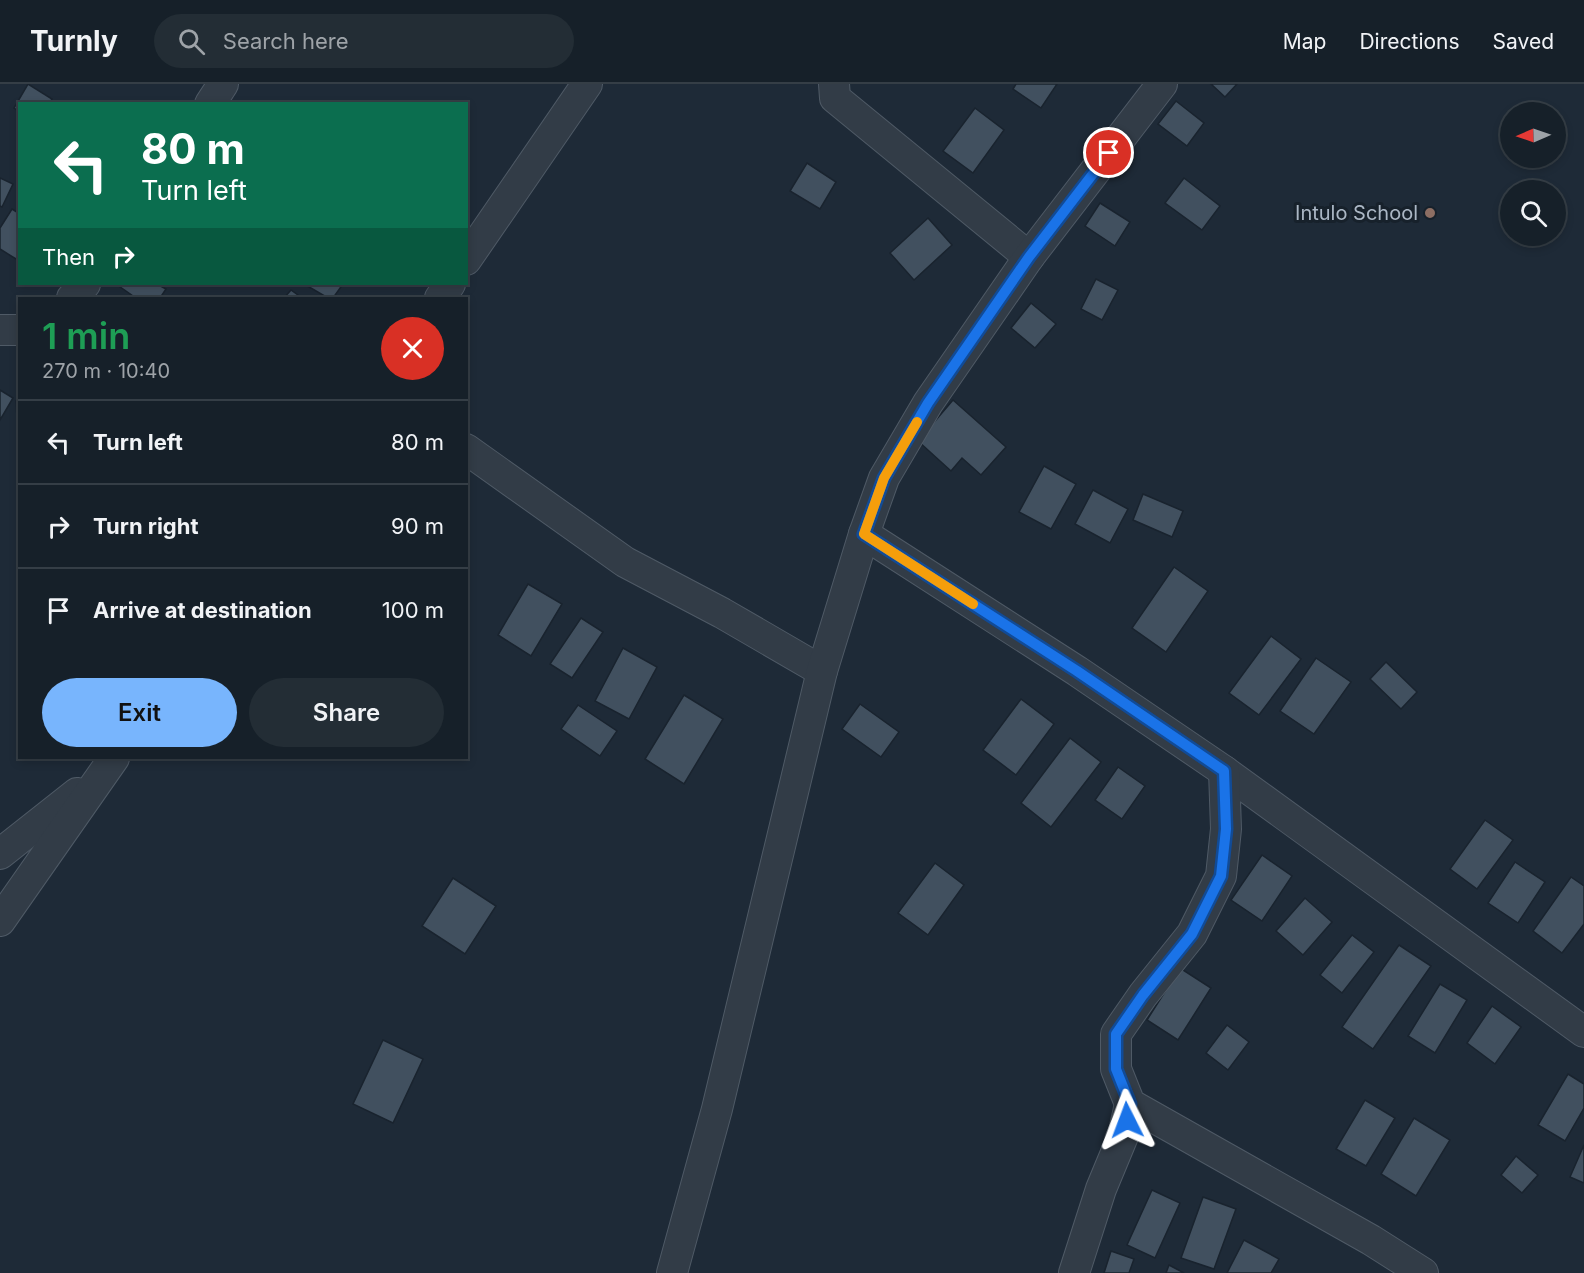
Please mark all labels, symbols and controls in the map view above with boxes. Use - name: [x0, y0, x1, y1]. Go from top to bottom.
- search box: [154, 14, 574, 68]
- text: Turnly: [30, 24, 118, 58]
- icon: search: [175, 25, 208, 58]
- text: Search here: [223, 28, 349, 54]
- text: Map: [1283, 29, 1326, 54]
- text: Directions: [1359, 29, 1460, 54]
- text: Saved: [1493, 29, 1554, 54]
- north arrow: [1500, 102, 1566, 168]
- map controls: [1500, 102, 1566, 246]
- text: 80 m: [141, 123, 245, 174]
- icon: left: [42, 126, 120, 204]
- pin: [1083, 127, 1134, 178]
- icon: arrive: [1092, 136, 1125, 169]
- text: Turn left: [141, 174, 247, 207]
- button: search: [1500, 180, 1566, 246]
- place label: Intulo School: [1295, 201, 1418, 225]
- marker: Intulo School: [1423, 206, 1437, 220]
- icon: right: [107, 240, 140, 273]
- text: Then: [42, 244, 95, 270]
- text: 1 min: [42, 314, 130, 358]
- button: close: [381, 317, 444, 380]
- text: 270 m · 10:40: [42, 359, 170, 383]
- icon: left: [42, 426, 75, 459]
- text: Turn left: [93, 429, 183, 455]
- text: 80 m: [391, 429, 444, 455]
- icon: right: [42, 510, 75, 543]
- text: Turn right: [93, 513, 199, 539]
- text: 90 m: [391, 513, 444, 539]
- icon: arrive: [42, 594, 75, 627]
- text: Arrive at destination: [93, 597, 312, 623]
- text: 100 m: [382, 597, 444, 623]
- button: Exit: [42, 678, 237, 747]
- button: Share: [249, 678, 444, 747]
- position arrow: [1095, 1088, 1159, 1152]

